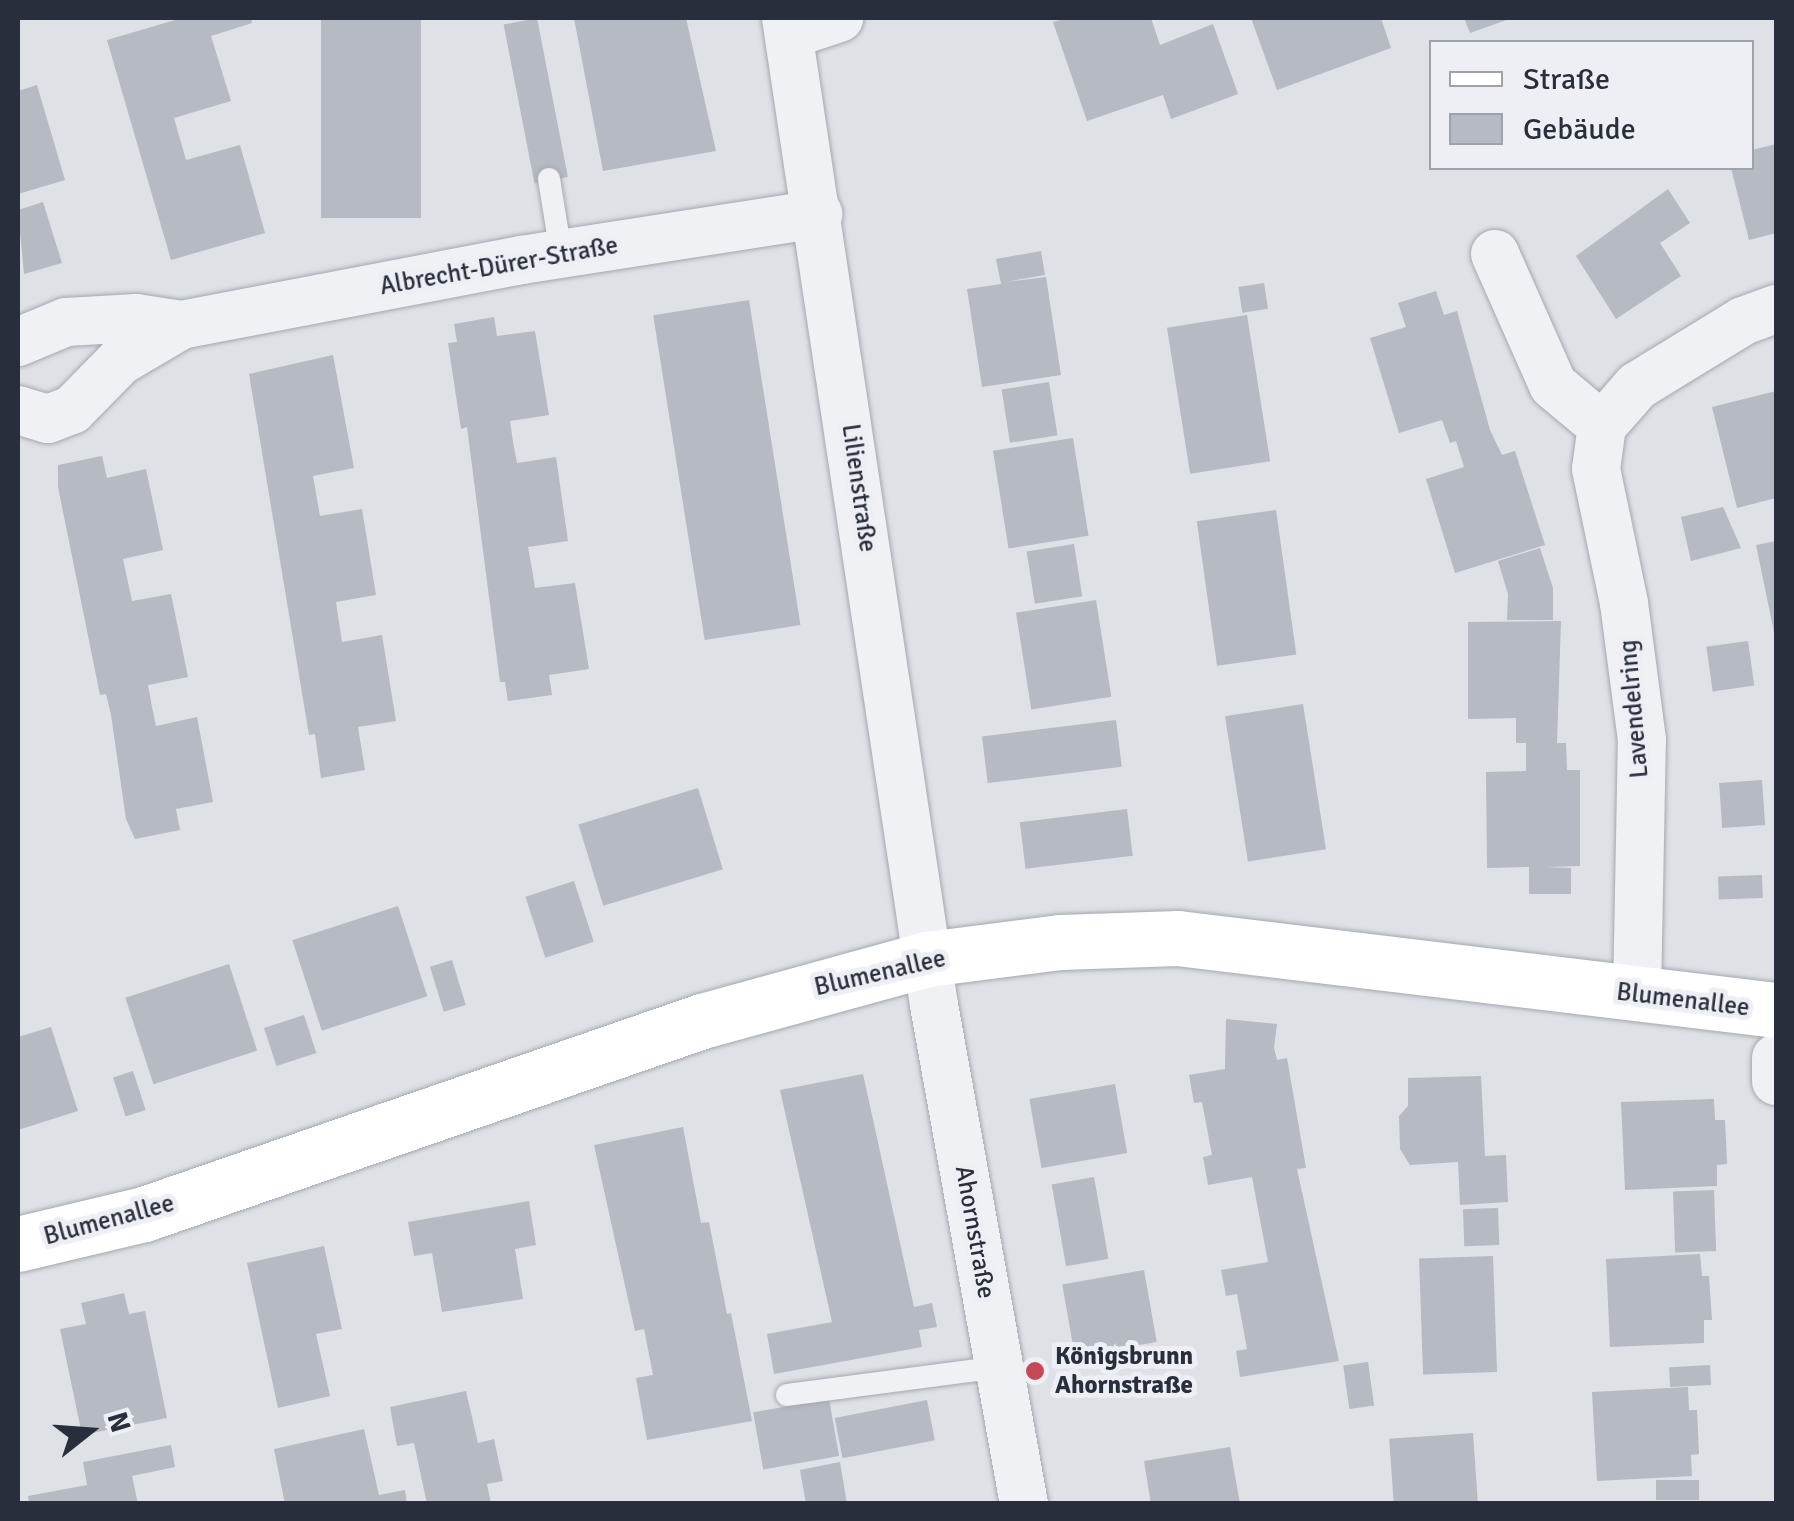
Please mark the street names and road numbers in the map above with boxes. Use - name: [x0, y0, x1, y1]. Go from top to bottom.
- street label: Albrecht-Dürer-Straße: [378, 230, 620, 302]
- street label: Lilienstraße: [835, 422, 883, 554]
- street label: Lavendelring: [1613, 639, 1655, 779]
- street label: Blumenallee: [811, 943, 949, 1003]
- street label: Blumenallee: [1615, 977, 1751, 1023]
- street label: Ahornstraße: [949, 1163, 1001, 1301]
- street label: Blumenallee: [41, 1188, 177, 1252]

